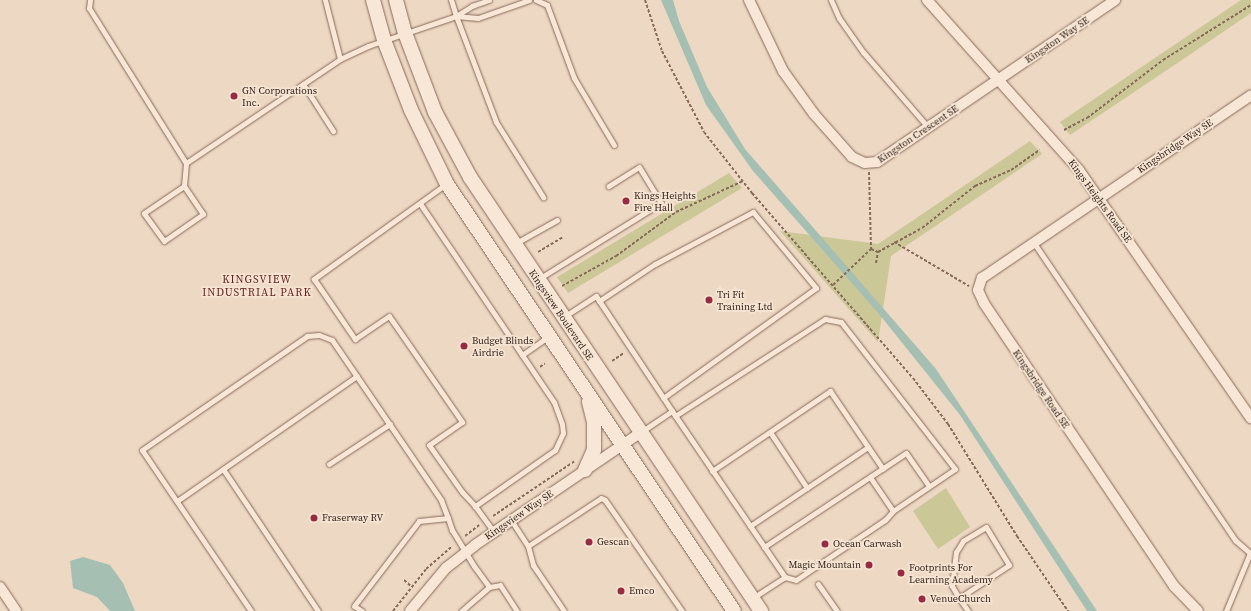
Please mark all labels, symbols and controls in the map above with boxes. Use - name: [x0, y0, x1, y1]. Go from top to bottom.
- street label: Kingston Way SE: [1023, 14, 1091, 66]
- place label: GN Corporations Inc.: [242, 84, 317, 108]
- marker: GN Corporations Inc.: [229, 91, 239, 101]
- street label: Kingston Crescent SE: [875, 103, 961, 165]
- street label: Kingsbridge Way SE: [1135, 116, 1215, 176]
- street label: Kings Heights Road SE: [1066, 157, 1134, 245]
- place label: Kings Heights Fire Hall: [634, 189, 696, 212]
- marker: Kings Heights Fire Hall: [621, 196, 631, 206]
- street label: Kingsview Boulevard SE: [526, 267, 596, 363]
- district label: KINGSVIEW INDUSTRIAL PARK: [202, 274, 312, 300]
- place label: Tri Fit Training Ltd: [717, 288, 772, 312]
- marker: Tri Fit Training Ltd: [704, 295, 714, 305]
- place label: Budget Blinds Airdrie: [472, 334, 533, 358]
- marker: Budget Blinds Airdrie: [459, 341, 469, 351]
- street label: Kingsbridge Road SE: [1010, 347, 1072, 431]
- street label: Kingsview Way SE: [482, 487, 556, 543]
- place label: Fraserway RV: [322, 512, 383, 524]
- marker: Fraserway RV: [309, 513, 319, 523]
- place label: Gescan: [597, 536, 629, 548]
- marker: Gescan: [584, 537, 594, 547]
- place label: Ocean Carwash: [833, 538, 902, 550]
- marker: Ocean Carwash: [820, 539, 830, 549]
- place label: Magic Mountain: [788, 559, 861, 571]
- marker: Magic Mountain: [864, 560, 874, 570]
- place label: Footprints For Learning Academy: [909, 561, 993, 584]
- marker: Footprints For Learning Academy: [896, 568, 906, 578]
- place label: Emco: [629, 585, 654, 597]
- marker: Emco: [616, 586, 626, 596]
- place label: VenueChurch: [930, 593, 991, 605]
- marker: VenueChurch: [917, 594, 927, 604]

